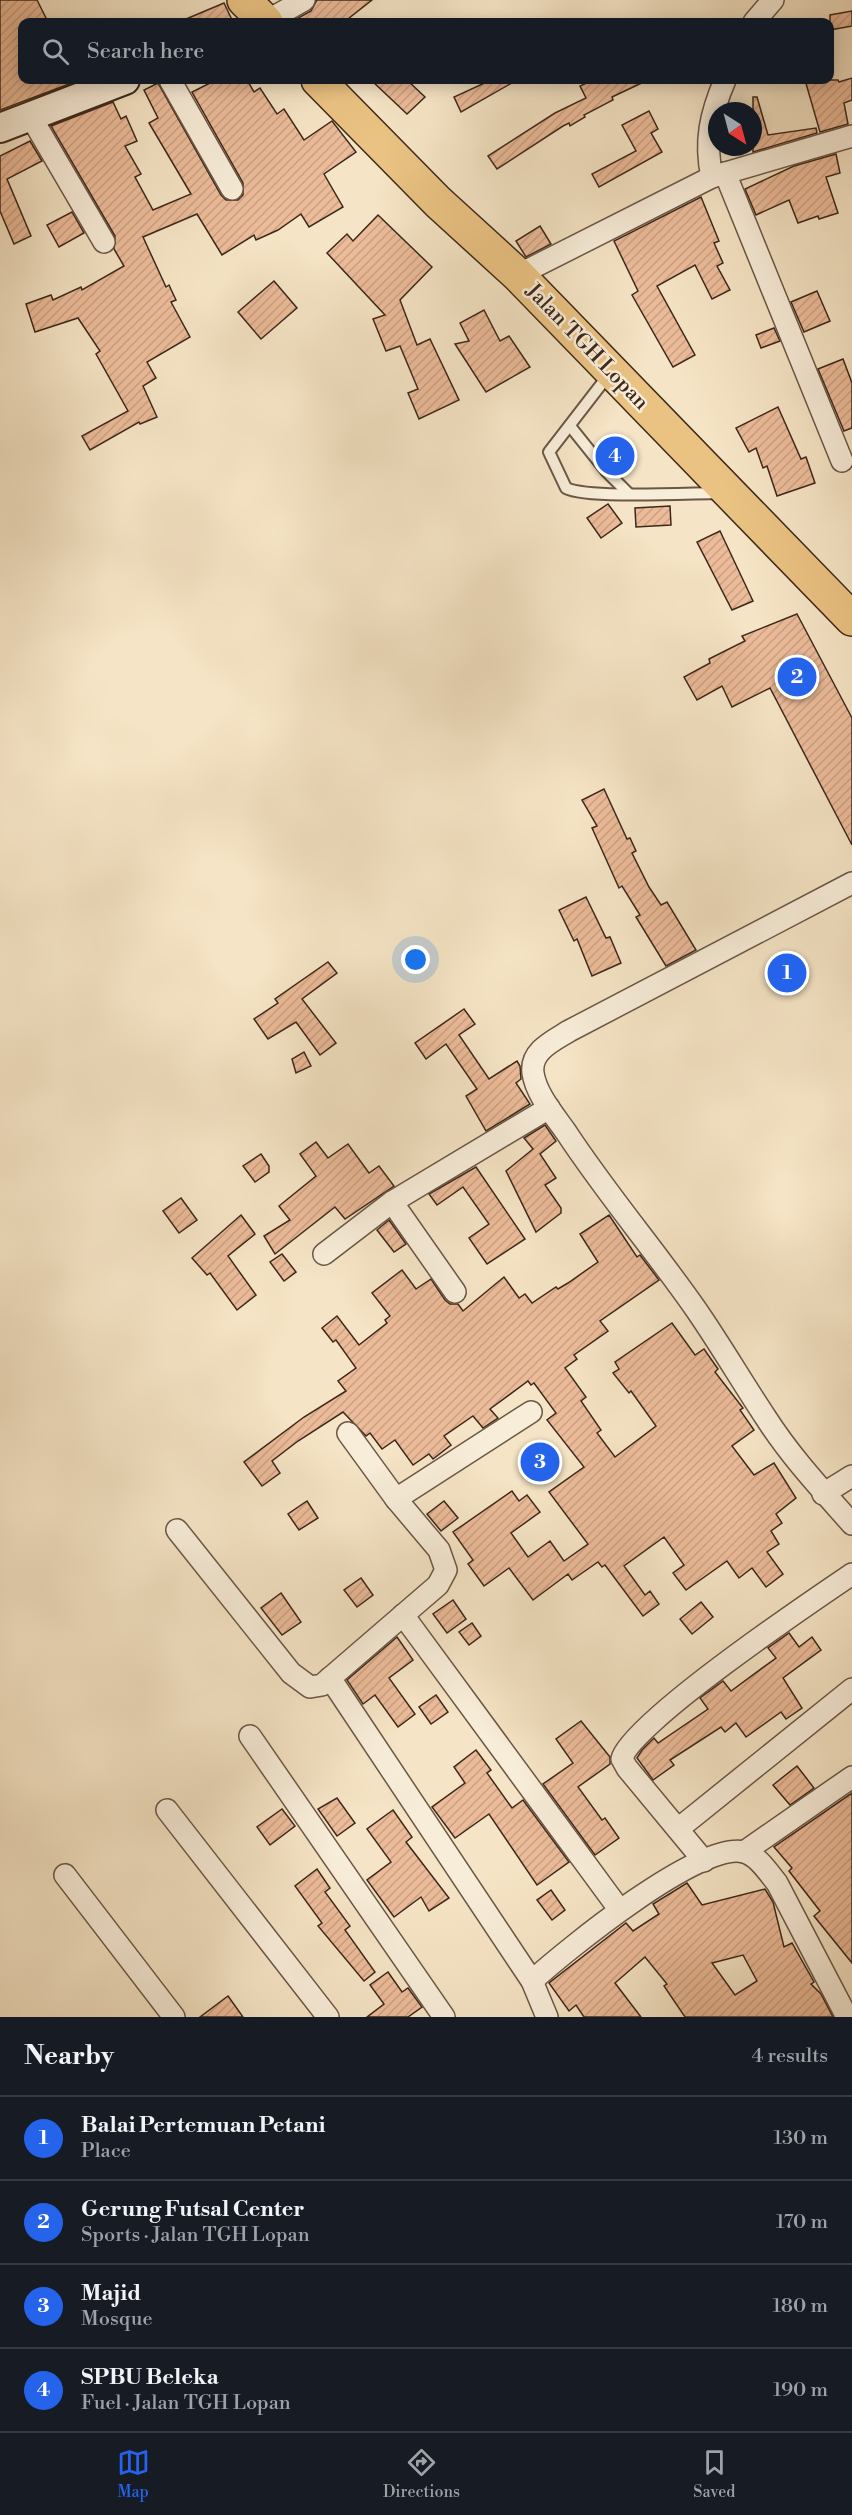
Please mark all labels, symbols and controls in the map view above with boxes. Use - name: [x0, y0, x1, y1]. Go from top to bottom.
- search box: [18, 18, 834, 84]
- icon: search: [39, 35, 72, 68]
- text: Search here: [87, 38, 204, 65]
- north arrow: [708, 102, 762, 156]
- street label: Jalan TGH Lopan: [519, 278, 654, 416]
- pin: 4: [596, 434, 634, 478]
- pin: 2: [778, 654, 816, 700]
- your location: [401, 945, 430, 974]
- pin: 1: [768, 950, 806, 996]
- pin: 3: [520, 1440, 560, 1484]
- text: Nearby: [24, 2040, 114, 2072]
- text: 4 results: [751, 2044, 828, 2069]
- text: Balai Pertemuan Petani: [81, 2112, 325, 2139]
- text: 1: [39, 2126, 48, 2151]
- text: 130 m: [773, 2126, 828, 2151]
- text: Place: [81, 2139, 131, 2164]
- text: Gerung Futsal Center: [81, 2196, 304, 2223]
- text: 2: [37, 2210, 50, 2235]
- text: 170 m: [776, 2210, 828, 2235]
- text: Sports · Jalan TGH Lopan: [81, 2223, 310, 2248]
- text: Majid: [81, 2280, 141, 2307]
- text: 3: [37, 2294, 50, 2319]
- text: 180 m: [773, 2294, 828, 2319]
- text: Mosque: [81, 2307, 153, 2332]
- text: SPBU Beleka: [81, 2364, 219, 2391]
- text: 4: [37, 2378, 50, 2403]
- text: 190 m: [773, 2378, 828, 2403]
- text: Fuel · Jalan TGH Lopan: [81, 2391, 291, 2416]
- tab: Map: [117, 2446, 150, 2502]
- tab: Directions: [383, 2446, 460, 2502]
- tab: Saved: [693, 2446, 735, 2502]

